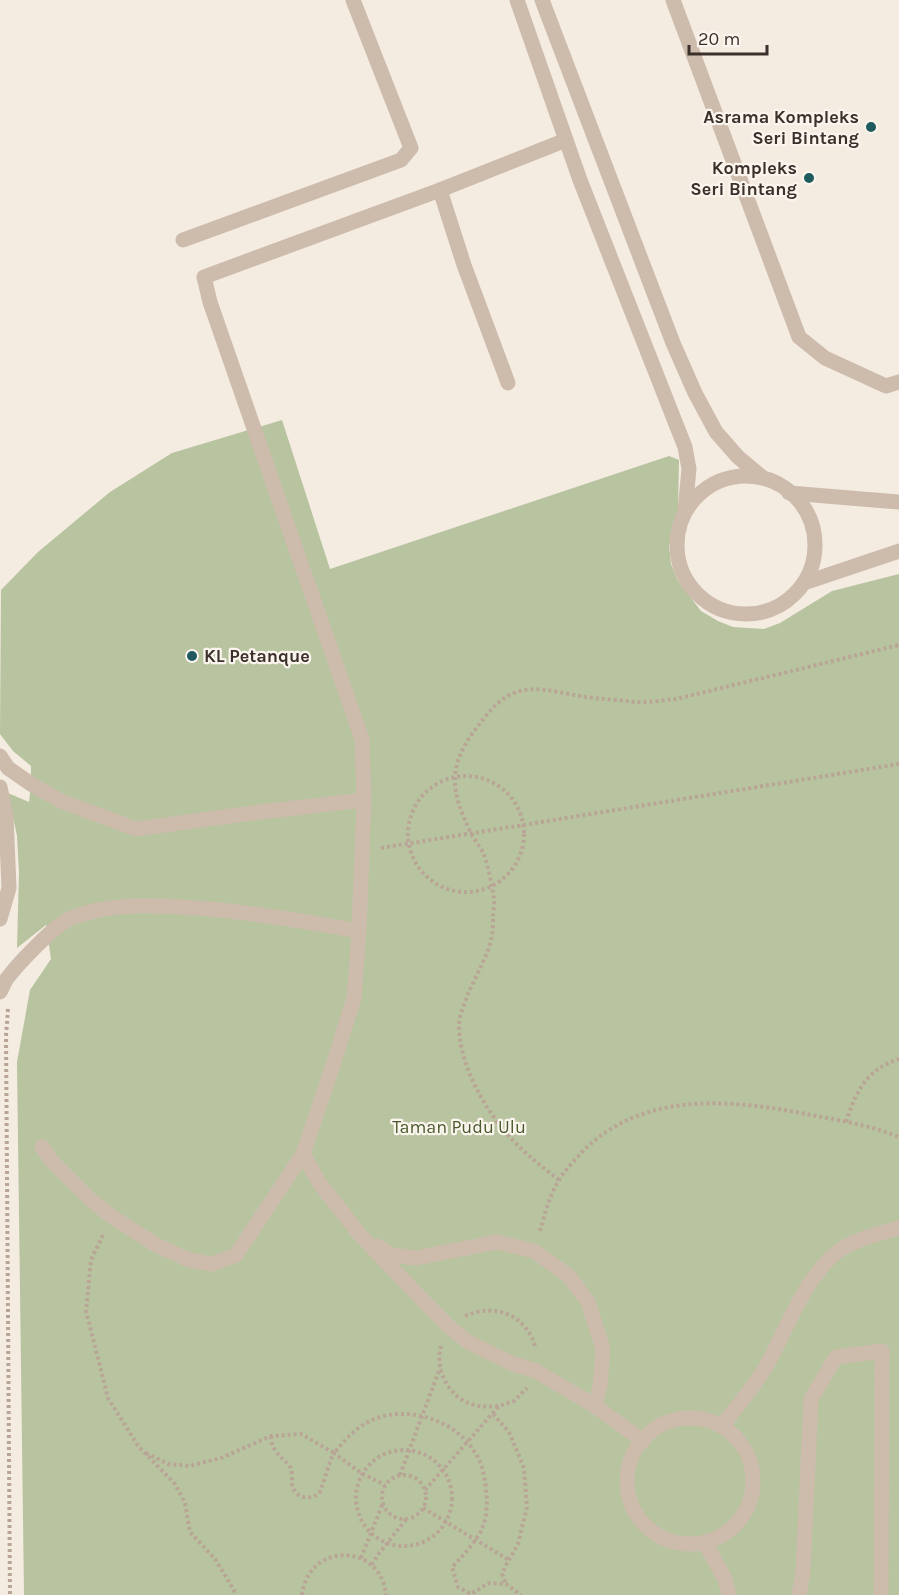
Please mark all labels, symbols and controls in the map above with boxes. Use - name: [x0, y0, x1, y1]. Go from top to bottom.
- scale bar: [689, 18, 767, 56]
- text: 20 m: [698, 28, 740, 50]
- place label: Asrama Kompleks Seri Bintang: [703, 106, 860, 149]
- marker: Asrama Kompleks Seri Bintang: [864, 120, 878, 134]
- place label: Kompleks Seri Bintang: [690, 157, 798, 200]
- marker: Kompleks Seri Bintang: [802, 171, 816, 185]
- place label: KL Petanque: [204, 645, 310, 667]
- marker: KL Petanque: [185, 649, 199, 663]
- park label: Taman Pudu Ulu: [392, 1116, 526, 1138]

